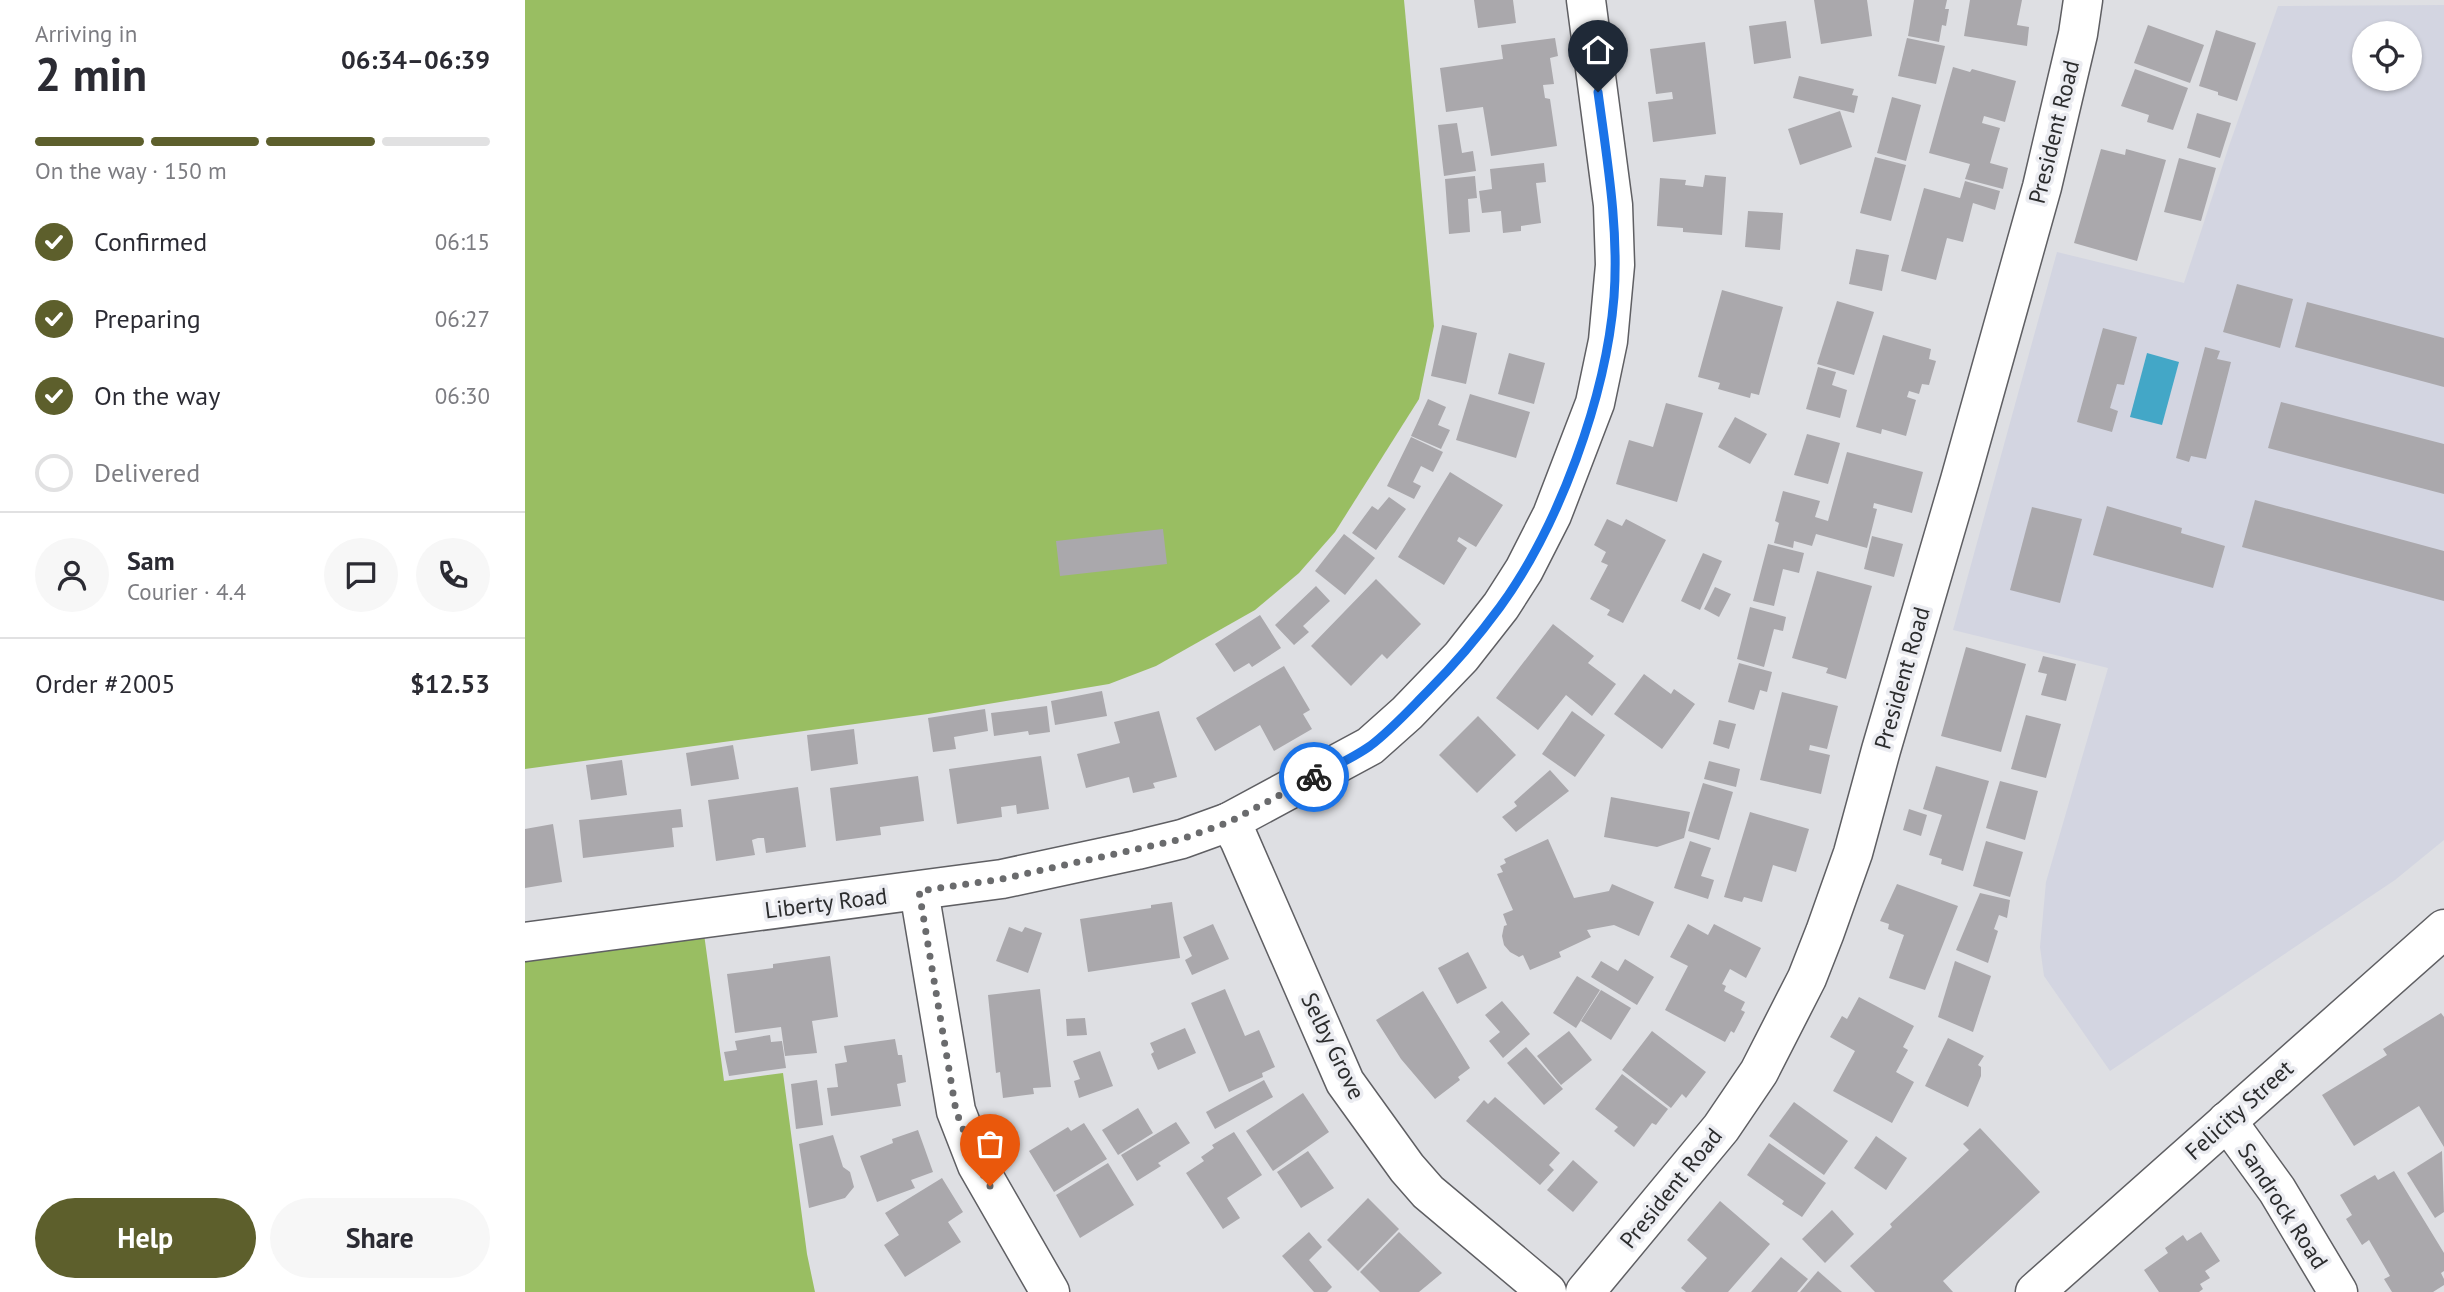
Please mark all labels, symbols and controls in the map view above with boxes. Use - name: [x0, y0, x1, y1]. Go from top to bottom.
- text: Arriving in: [35, 19, 137, 48]
- pin: [1568, 20, 1628, 92]
- map controls: [2352, 21, 2422, 91]
- button: locate: [2352, 21, 2422, 91]
- icon: home: [1579, 31, 1617, 69]
- text: 06:34–06:39: [341, 43, 490, 76]
- text: 2 min: [35, 44, 147, 104]
- street label: President Road: [2022, 57, 2085, 207]
- text: On the way · 150 m: [35, 156, 227, 185]
- icon: check: [35, 223, 73, 261]
- text: Confirmed: [94, 225, 207, 258]
- text: 06:15: [435, 227, 490, 256]
- icon: check: [35, 300, 73, 338]
- text: Preparing: [94, 302, 201, 335]
- text: 06:27: [435, 304, 490, 333]
- icon: check: [35, 377, 73, 415]
- text: On the way: [94, 379, 220, 412]
- text: 06:30: [435, 381, 490, 410]
- text: Delivered: [94, 456, 200, 489]
- button: person: [35, 538, 109, 612]
- button: chat: [324, 538, 398, 612]
- button: phone: [416, 538, 490, 612]
- text: Sam: [127, 544, 175, 577]
- text: Courier · 4.4: [127, 577, 246, 606]
- street label: President Road: [1867, 603, 1936, 752]
- text: Order #2005: [35, 667, 175, 700]
- text: $12.53: [410, 667, 490, 700]
- courier: [1279, 742, 1349, 812]
- icon: bike: [1295, 758, 1333, 796]
- street label: Liberty Road: [763, 881, 889, 924]
- street label: Selby Grove: [1295, 988, 1372, 1104]
- street label: Felicity Street: [2179, 1053, 2299, 1166]
- pin: [960, 1114, 1020, 1186]
- street label: President Road: [1613, 1122, 1728, 1254]
- icon: bag: [971, 1125, 1009, 1163]
- street label: Sandrock Road: [2232, 1137, 2335, 1274]
- button: Help: [35, 1198, 256, 1278]
- button: Share: [270, 1198, 490, 1278]

